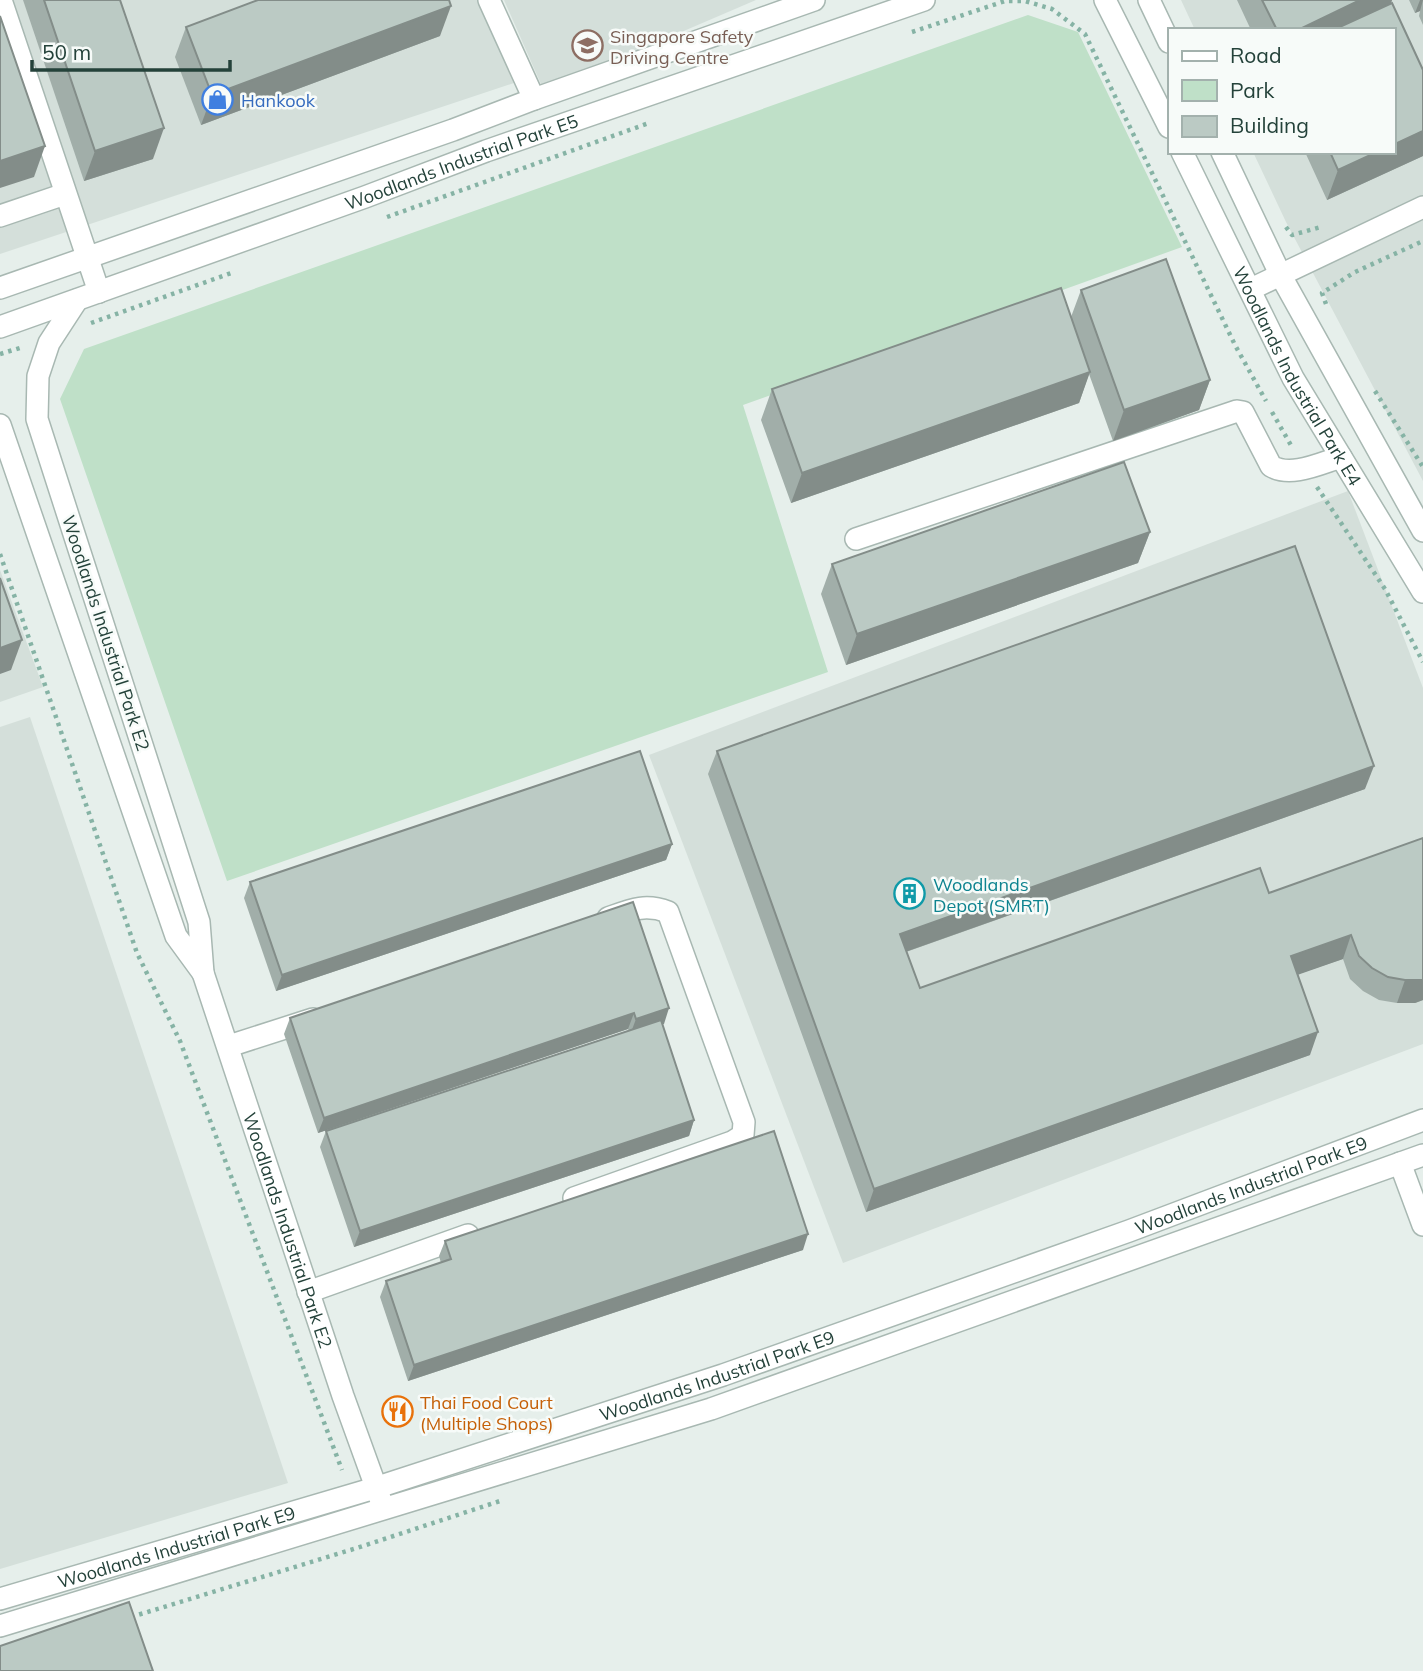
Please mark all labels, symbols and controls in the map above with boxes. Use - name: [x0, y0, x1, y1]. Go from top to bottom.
- place label: Singapore Safety Driving Centre: [610, 25, 754, 69]
- scale bar: [32, 28, 229, 72]
- legend: [1168, 28, 1395, 154]
- school or university icon: Singapore Safety Driving Centre: [570, 29, 604, 63]
- text: 50 m: [42, 39, 91, 65]
- text: Road: [1230, 42, 1281, 68]
- text: Park: [1230, 77, 1274, 103]
- shop icon: Hankook: [201, 83, 235, 117]
- place label: Hankook: [241, 89, 316, 112]
- street label: Woodlands Industrial Park E5: [342, 109, 581, 215]
- text: Building: [1230, 112, 1309, 138]
- street label: Woodlands Industrial Park E4: [1228, 262, 1367, 490]
- street label: Woodlands Industrial Park E2: [57, 512, 155, 754]
- place label: Woodlands Depot (SMRT): [933, 873, 1050, 917]
- building icon: Woodlands Depot (SMRT): [893, 877, 927, 911]
- street label: Woodlands Industrial Park E2: [238, 1110, 338, 1351]
- street label: Woodlands Industrial Park E9: [1131, 1131, 1370, 1239]
- street label: Woodlands Industrial Park E9: [596, 1325, 838, 1426]
- place label: Thai Food Court (Multiple Shops): [420, 1391, 554, 1435]
- restaurant icon: Thai Food Court (Multiple Shops): [380, 1395, 414, 1429]
- street label: Woodlands Industrial Park E9: [55, 1501, 298, 1593]

